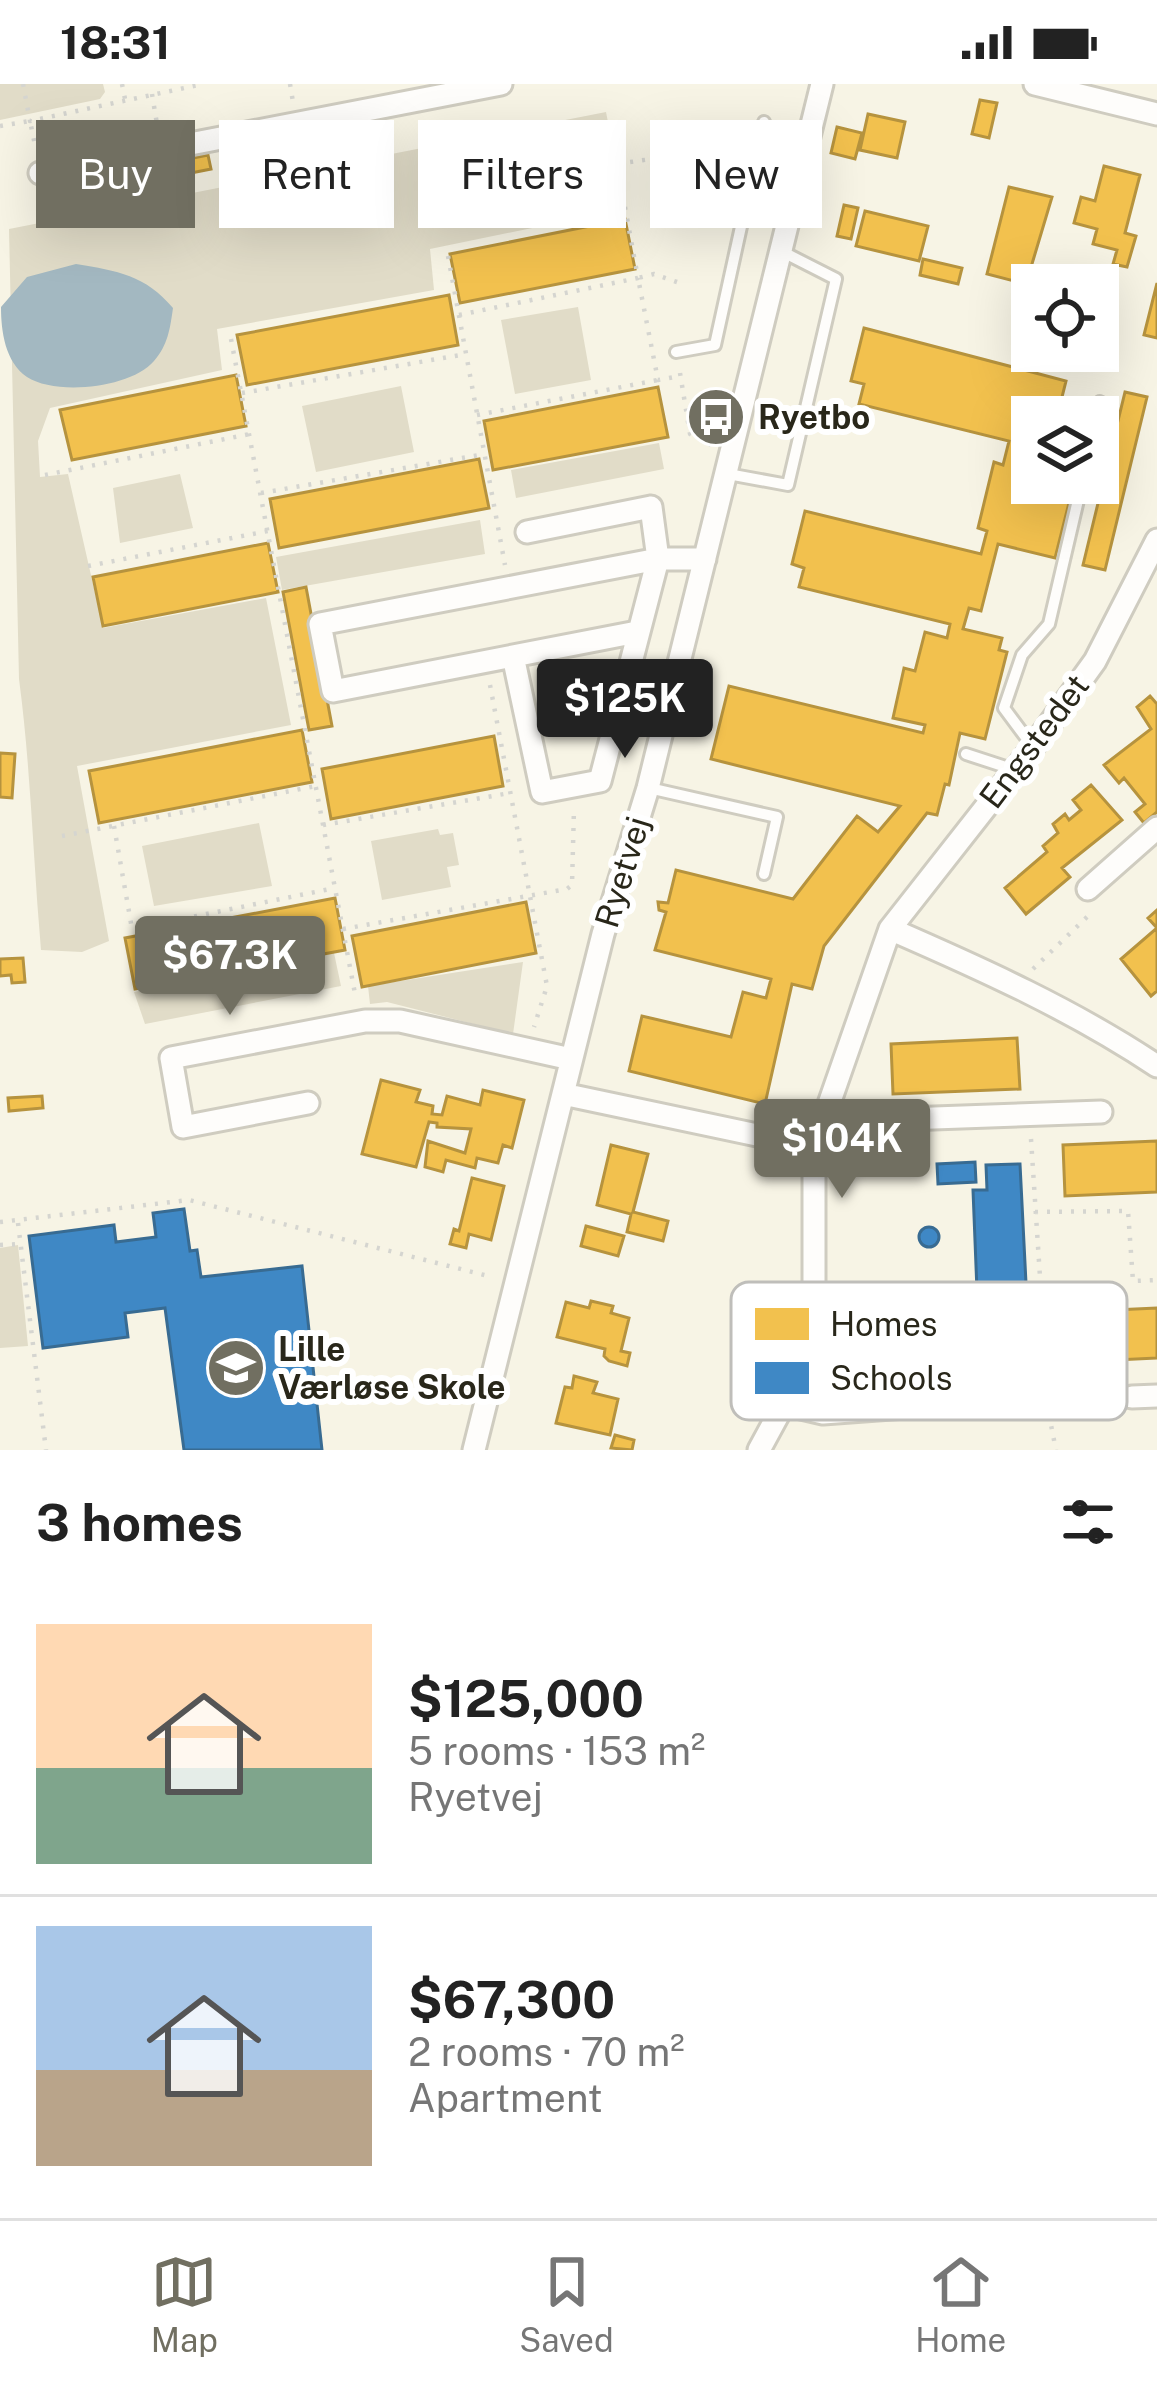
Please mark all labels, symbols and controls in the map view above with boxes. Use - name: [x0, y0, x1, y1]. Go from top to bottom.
- text: 18:31: [60, 16, 171, 69]
- chip: Buy: [36, 120, 195, 228]
- chip: Rent: [219, 120, 394, 228]
- chip: Filters: [418, 120, 626, 228]
- chip: New: [650, 120, 822, 228]
- map controls: [1011, 264, 1119, 504]
- button: locate: [1011, 264, 1119, 372]
- bus stop icon: Ryetbo: [685, 386, 747, 448]
- button: layers: [1011, 396, 1119, 504]
- place label: Ryetbo: [758, 398, 870, 436]
- pin: $125K: [541, 659, 709, 761]
- street label: Engstedet: [972, 667, 1096, 815]
- text: $125K: [564, 675, 686, 721]
- street label: Ryetvej: [587, 812, 657, 932]
- pin: $67.3K: [132, 916, 328, 1018]
- text: $67.3K: [162, 932, 298, 978]
- pin: $104K: [758, 1099, 926, 1201]
- text: $104K: [781, 1115, 903, 1161]
- legend: [731, 1282, 1127, 1420]
- text: Homes: [830, 1305, 938, 1343]
- place label: Lille Værløse Skole: [278, 1330, 506, 1406]
- school or university icon: Lille Værløse Skole: [205, 1337, 267, 1399]
- text: Schools: [830, 1359, 952, 1397]
- icon: filters: [1055, 1489, 1121, 1555]
- text: 3 homes: [36, 1493, 243, 1552]
- text: $125,000: [408, 1669, 644, 1728]
- icon: home: [132, 1672, 276, 1816]
- text: 5 rooms · 153 m²: [408, 1728, 705, 1774]
- text: Ryetvej: [408, 1774, 543, 1820]
- text: $67,300: [408, 1970, 615, 2029]
- icon: home: [132, 1974, 276, 2118]
- text: 2 rooms · 70 m²: [408, 2029, 685, 2075]
- text: Apartment: [408, 2075, 603, 2121]
- tab: Map: [151, 2249, 218, 2359]
- tab: Saved: [519, 2249, 614, 2359]
- tab: Home: [915, 2249, 1006, 2359]

